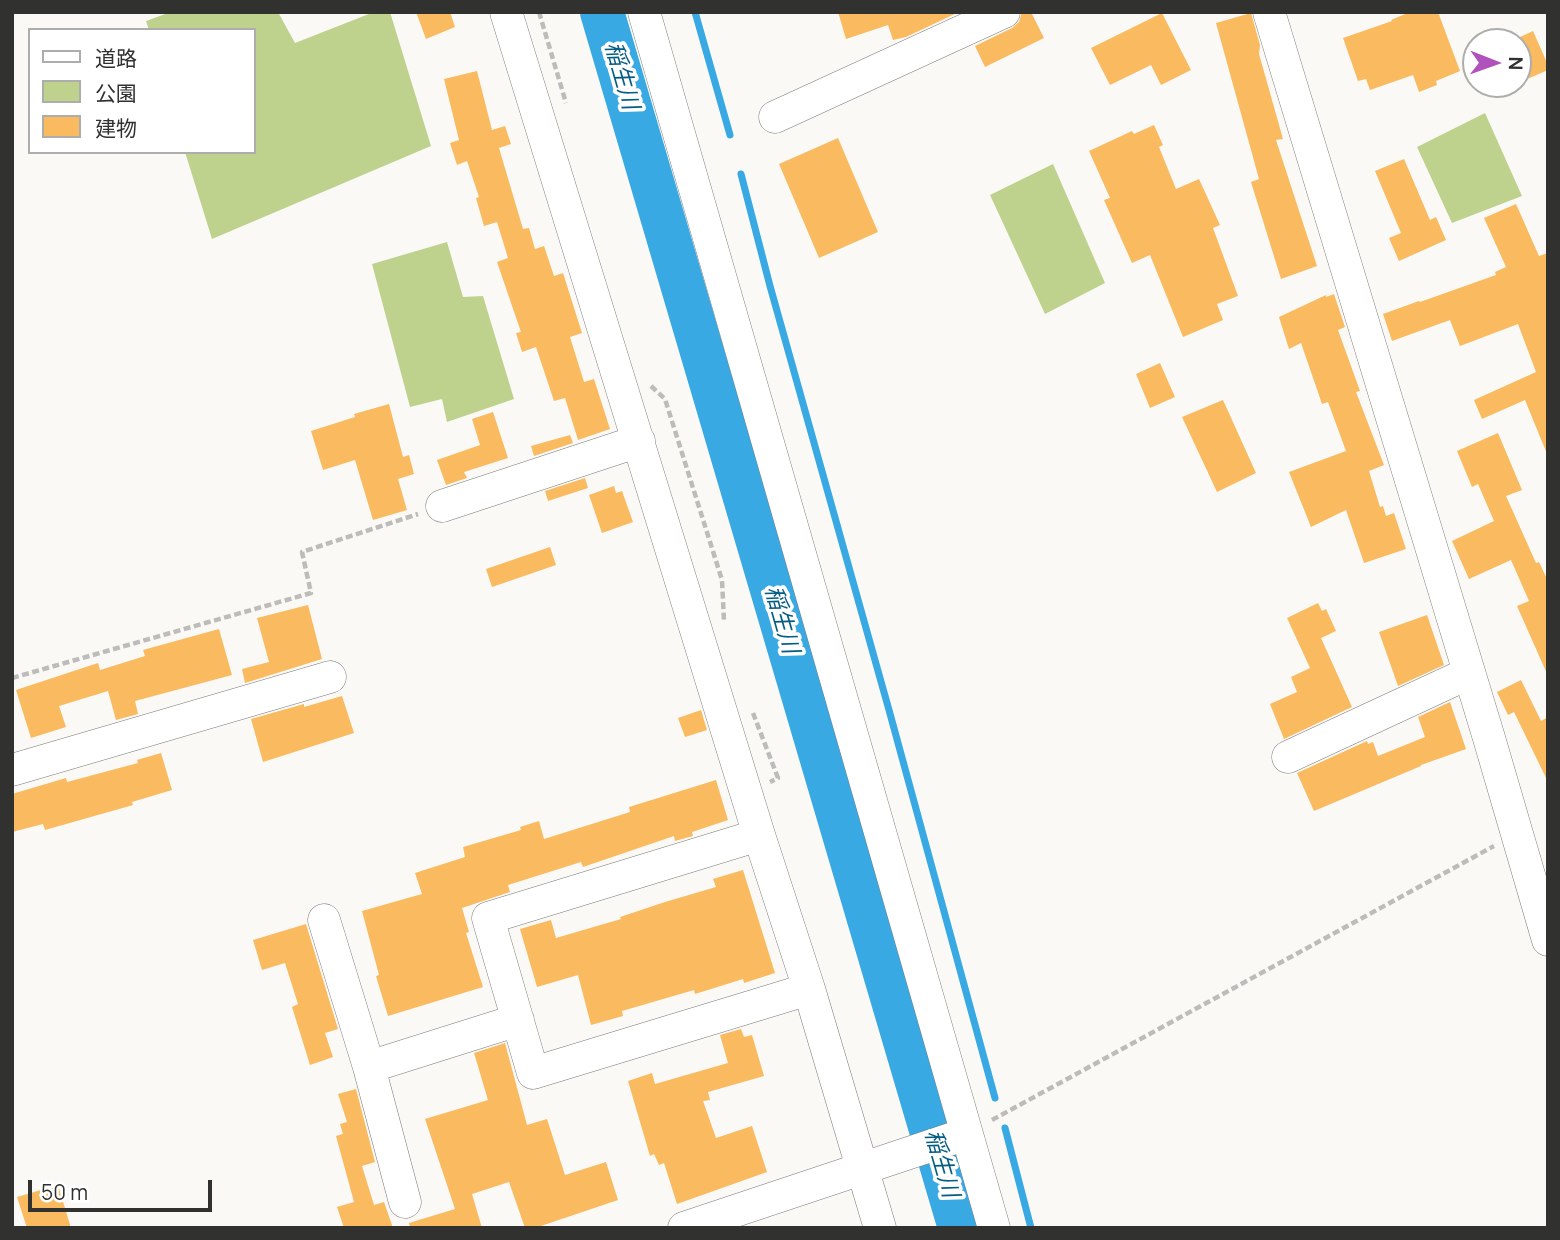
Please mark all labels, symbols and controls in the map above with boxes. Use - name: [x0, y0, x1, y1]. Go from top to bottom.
- legend: [28, 28, 256, 154]
- north arrow: [1462, 28, 1532, 98]
- water label: 稲生川: [598, 39, 644, 113]
- text: 道路: [95, 44, 137, 72]
- text: N: [1503, 56, 1529, 70]
- text: 公園: [95, 79, 137, 107]
- text: 建物: [95, 114, 137, 142]
- water label: 稲生川: [758, 583, 804, 657]
- water label: 稲生川: [918, 1127, 964, 1201]
- scale bar: [32, 1166, 215, 1210]
- text: 50 m: [41, 1178, 88, 1206]

